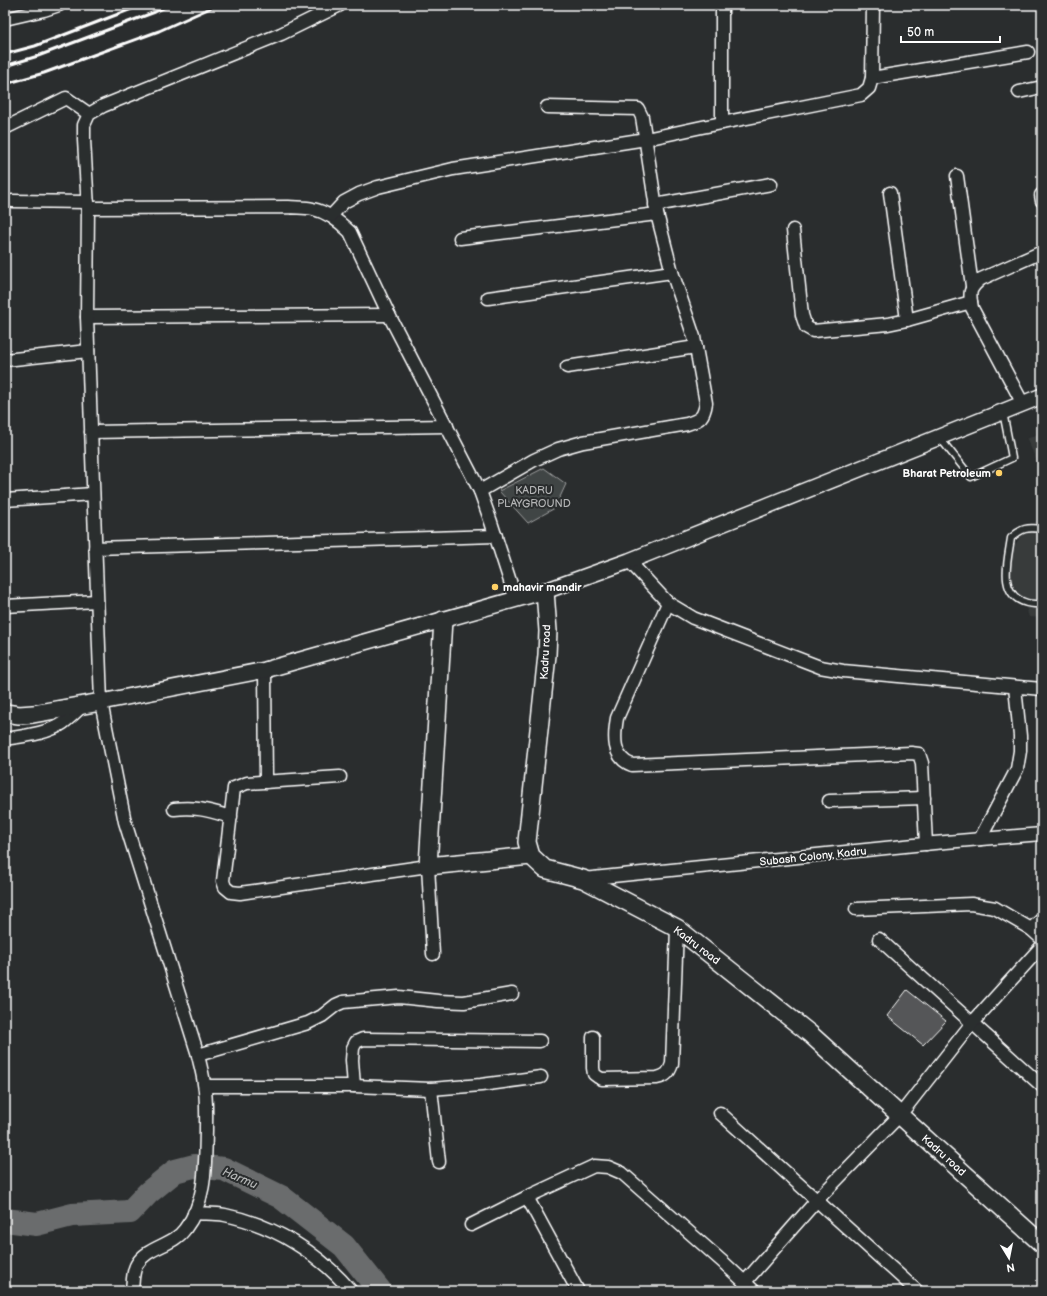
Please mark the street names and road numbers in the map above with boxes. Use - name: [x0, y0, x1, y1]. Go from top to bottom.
- street label: Kadru road: [538, 624, 553, 680]
- street label: Subash Colony, Kadru: [759, 844, 867, 869]
- street label: Kadru road: [671, 924, 723, 967]
- street label: Kadru road: [919, 1132, 968, 1179]

